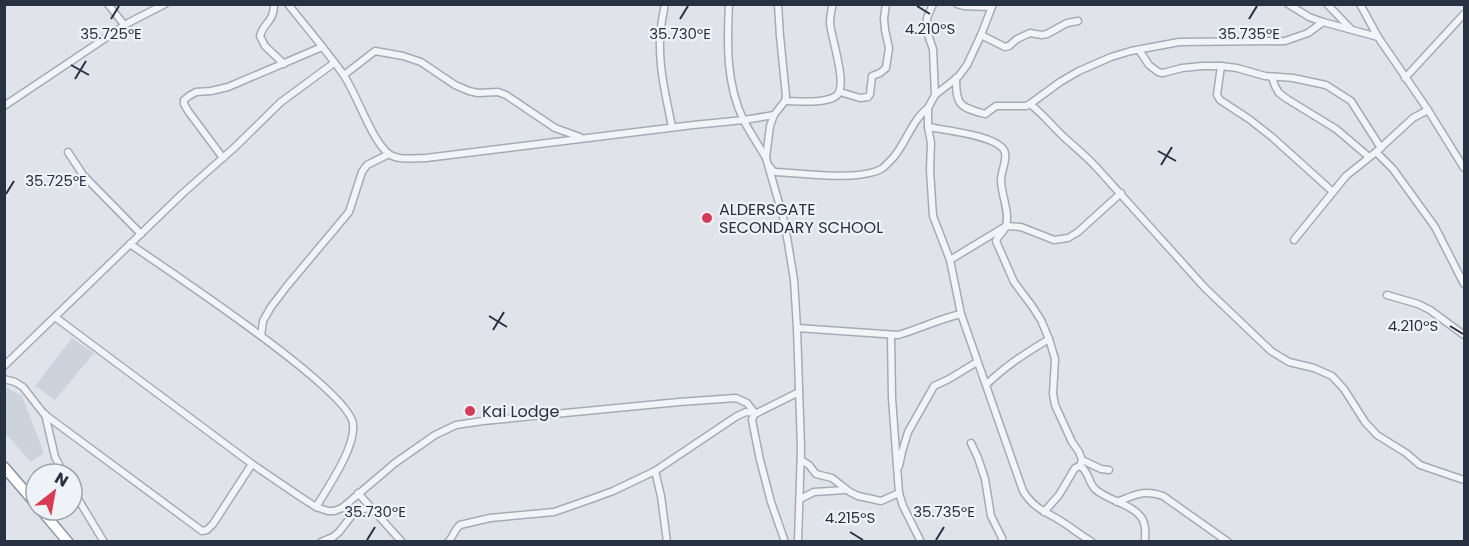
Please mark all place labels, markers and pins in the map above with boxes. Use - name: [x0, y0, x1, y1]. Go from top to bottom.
- place label: ALDERSGATE SECONDARY SCHOOL: [719, 198, 883, 239]
- marker: ALDERSGATE SECONDARY SCHOOL: [700, 211, 714, 225]
- place label: Kai Lodge: [482, 400, 559, 423]
- marker: Kai Lodge: [463, 404, 477, 418]

